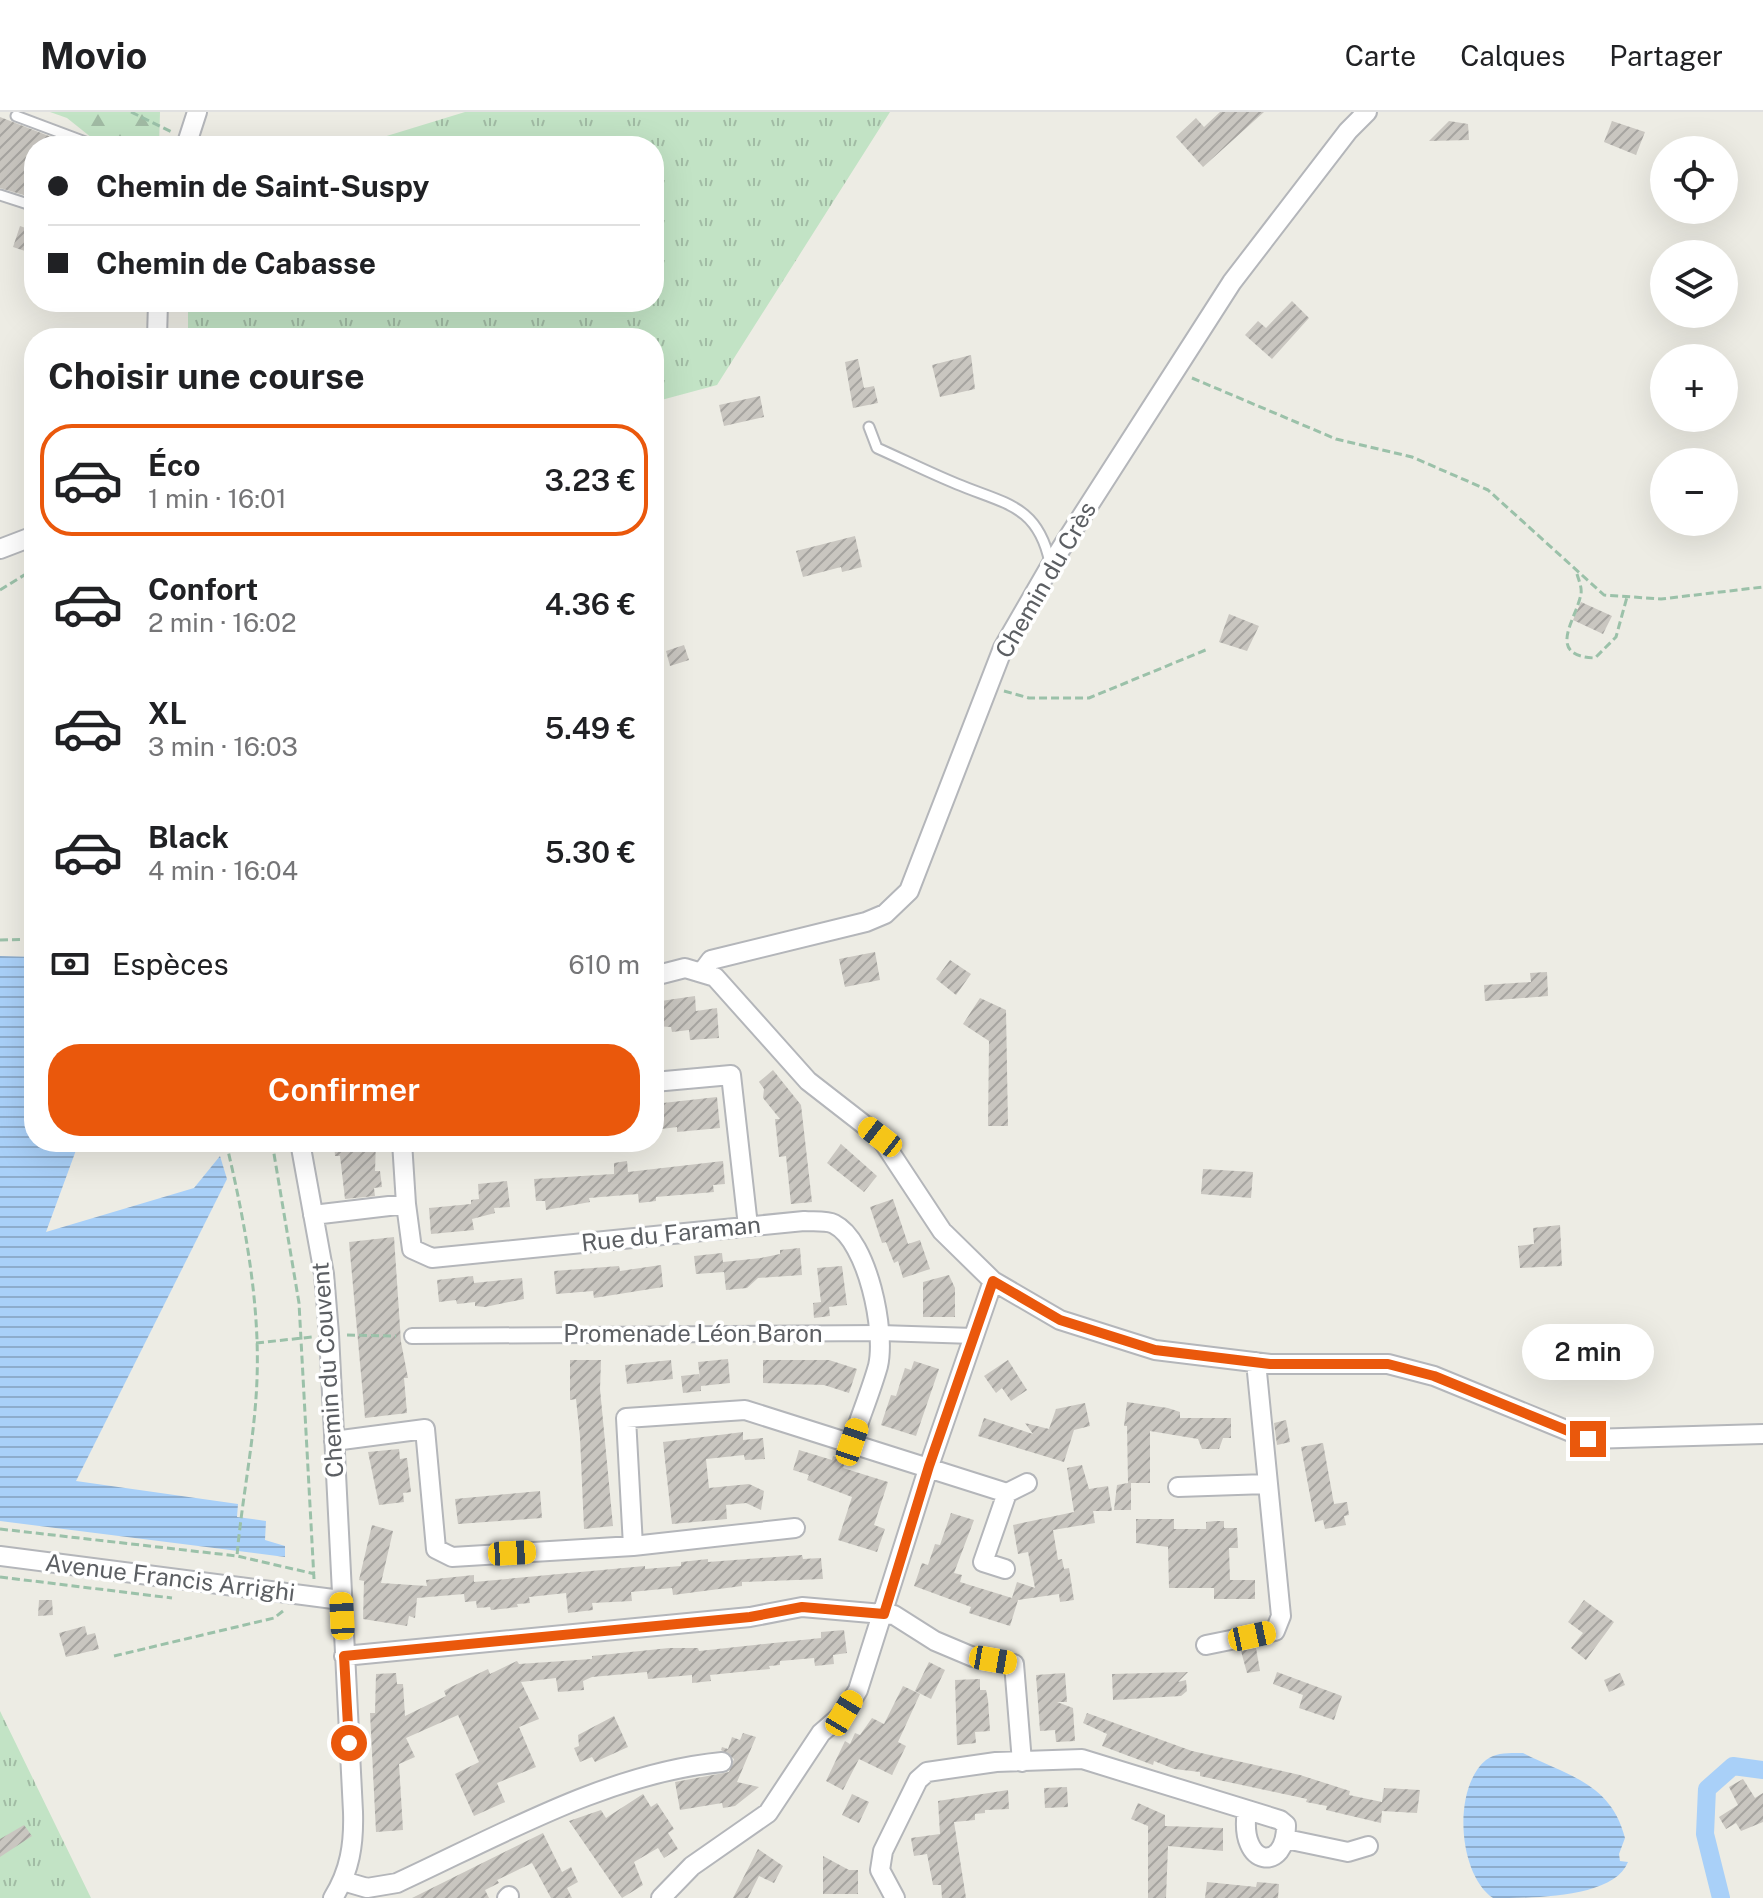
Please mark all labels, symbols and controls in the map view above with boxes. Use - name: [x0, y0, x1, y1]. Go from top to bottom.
- text: Movio: [40, 33, 147, 78]
- text: Carte: [1345, 39, 1416, 72]
- text: Calques: [1460, 39, 1565, 72]
- text: Partager: [1609, 39, 1723, 72]
- map controls: [1650, 136, 1738, 536]
- button: locate: [1650, 136, 1738, 224]
- text: Chemin de Saint-Suspy: [96, 168, 429, 204]
- button: layers: [1650, 240, 1738, 328]
- text: Chemin de Cabasse: [96, 245, 376, 281]
- button: +: [1650, 344, 1738, 432]
- text: Choisir une course: [48, 355, 365, 397]
- icon: car: [52, 444, 124, 516]
- text: Éco: [148, 447, 201, 483]
- button: −: [1650, 448, 1738, 536]
- text: 3.23 €: [545, 462, 636, 498]
- text: 1 min · 16:01: [148, 483, 287, 514]
- street label: Chemin du Crès: [989, 496, 1101, 663]
- icon: car: [52, 568, 124, 640]
- text: Confort: [148, 571, 258, 607]
- text: 4.36 €: [545, 586, 636, 622]
- text: 2 min · 16:02: [148, 607, 296, 638]
- icon: car: [52, 692, 124, 764]
- text: XL: [148, 695, 187, 731]
- text: 5.49 €: [544, 710, 636, 746]
- text: 3 min · 16:03: [148, 731, 298, 762]
- icon: car: [52, 816, 124, 888]
- text: Black: [148, 819, 229, 855]
- text: 5.30 €: [545, 834, 636, 870]
- text: 4 min · 16:04: [148, 855, 298, 886]
- icon: cash: [48, 942, 92, 986]
- text: Espèces: [112, 946, 229, 982]
- text: 610 m: [569, 949, 640, 980]
- button: Confirmer: [48, 1044, 640, 1136]
- car: [854, 1113, 906, 1161]
- street label: Rue du Faraman: [580, 1210, 762, 1256]
- street label: Chemin du Couvent: [305, 1261, 349, 1479]
- street label: Promenade Léon Baron: [563, 1319, 823, 1347]
- callout: 2 min: [1522, 1323, 1654, 1379]
- text: 2 min: [1554, 1336, 1622, 1367]
- car: [833, 1415, 871, 1469]
- route end: [1570, 1421, 1606, 1457]
- car: [487, 1540, 537, 1566]
- street label: Avenue Francis Arrighi: [44, 1548, 297, 1606]
- car: [329, 1591, 355, 1641]
- car: [1226, 1619, 1278, 1653]
- car: [967, 1644, 1019, 1676]
- car: [821, 1686, 867, 1740]
- route start: [331, 1725, 367, 1761]

